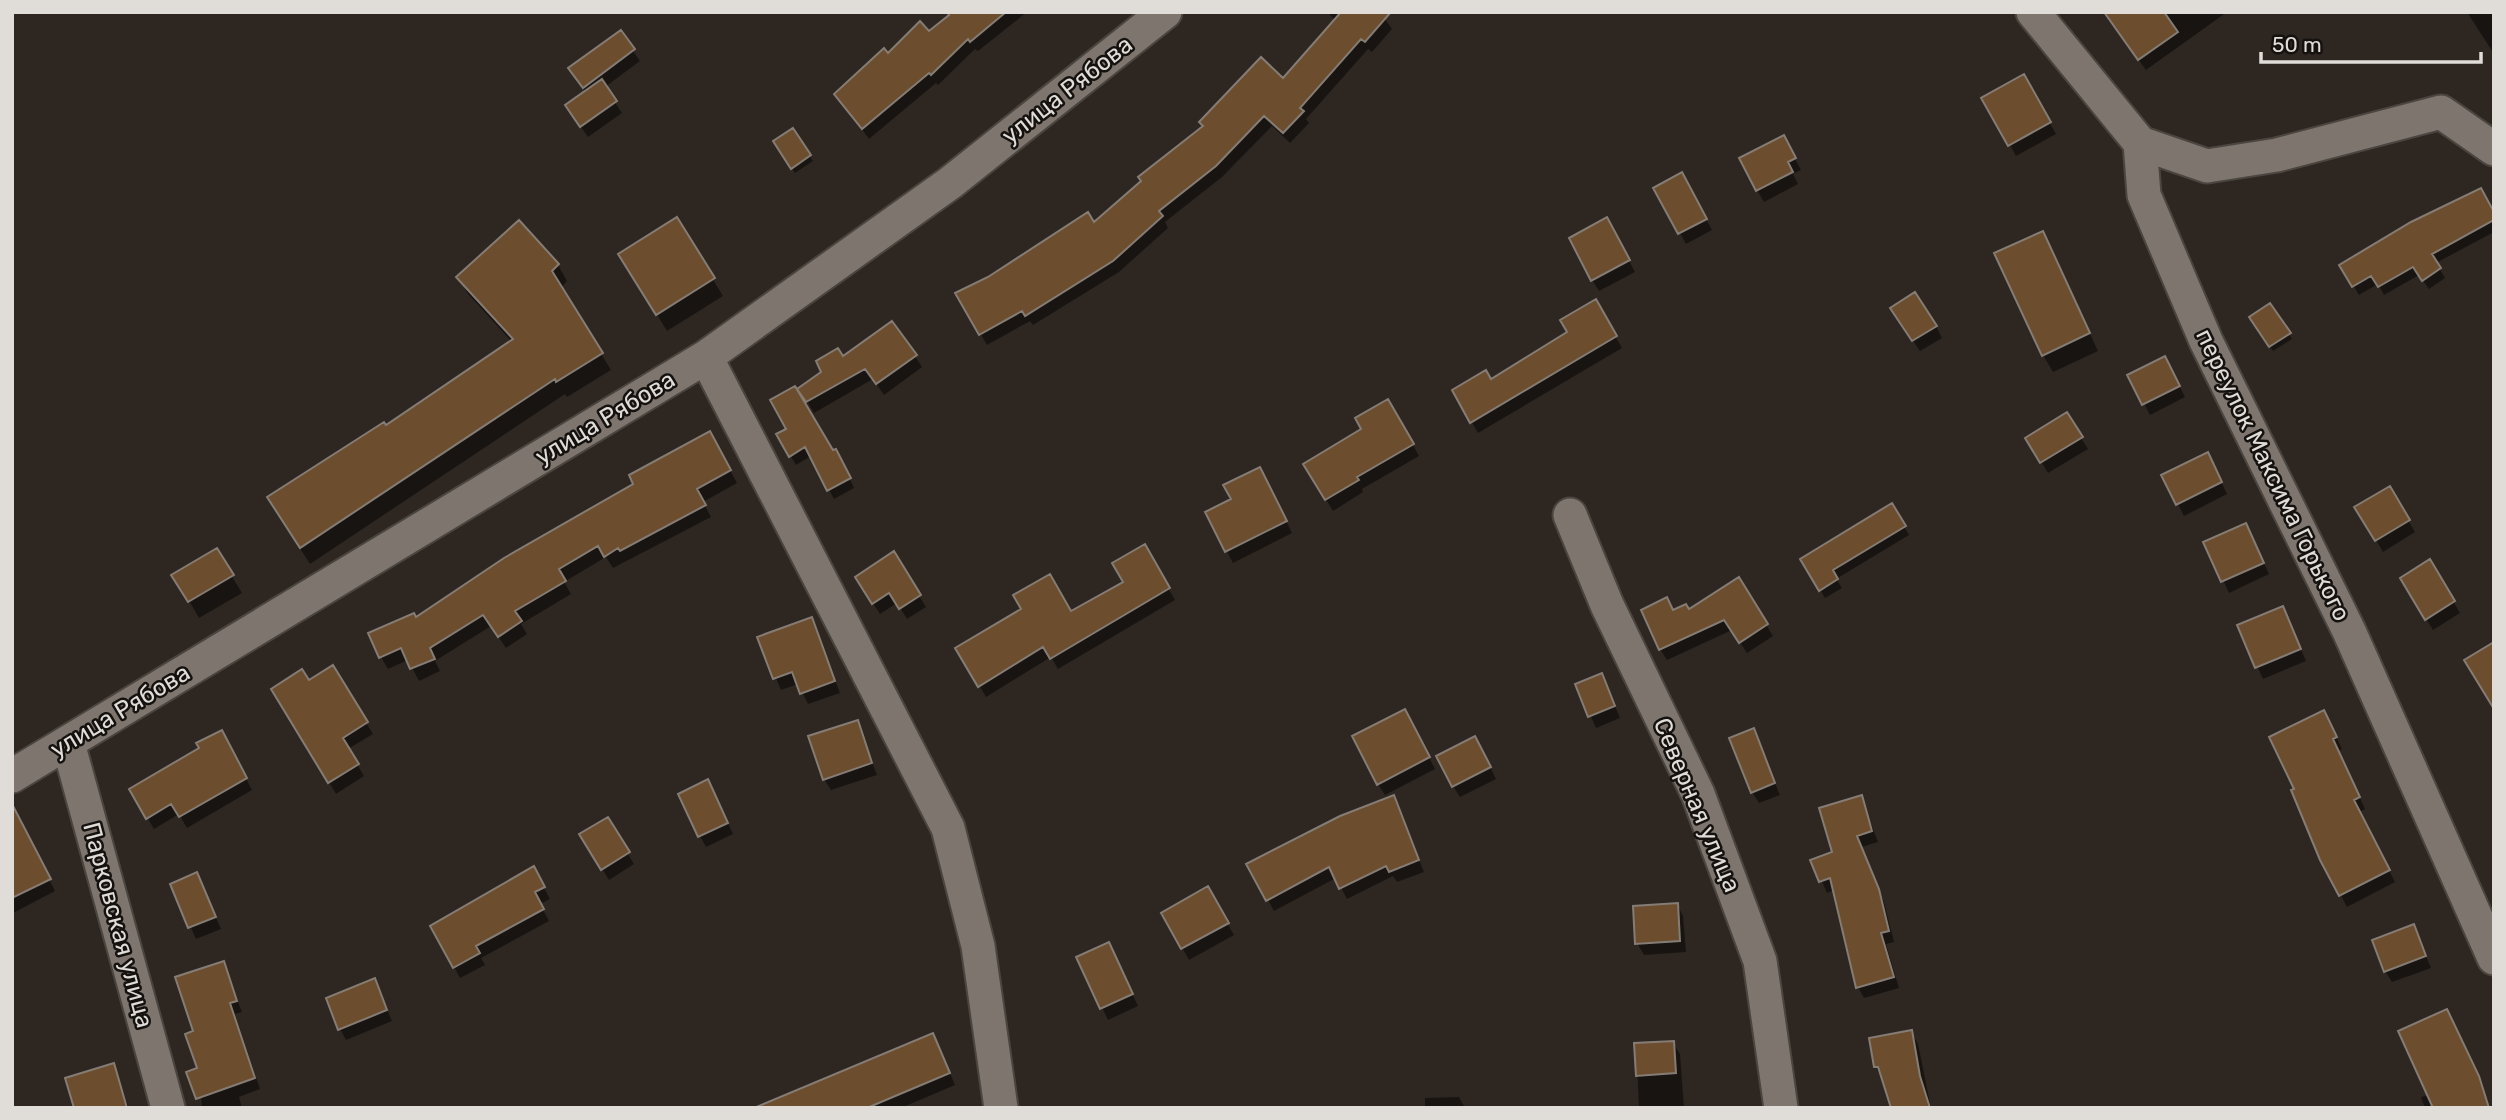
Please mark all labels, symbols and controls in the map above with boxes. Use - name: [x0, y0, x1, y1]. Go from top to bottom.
- scale bar: [2261, 21, 2482, 65]
- street label: улица Рябова: [996, 30, 1138, 150]
- text: 50 m: [2272, 32, 2322, 57]
- street label: переулок Максима Горького: [2190, 324, 2356, 626]
- street label: улица Рябова: [530, 365, 680, 471]
- street label: улица Рябова: [45, 658, 195, 764]
- street label: Северная улица: [1648, 714, 1746, 896]
- street label: Парковская улица: [77, 819, 159, 1031]

